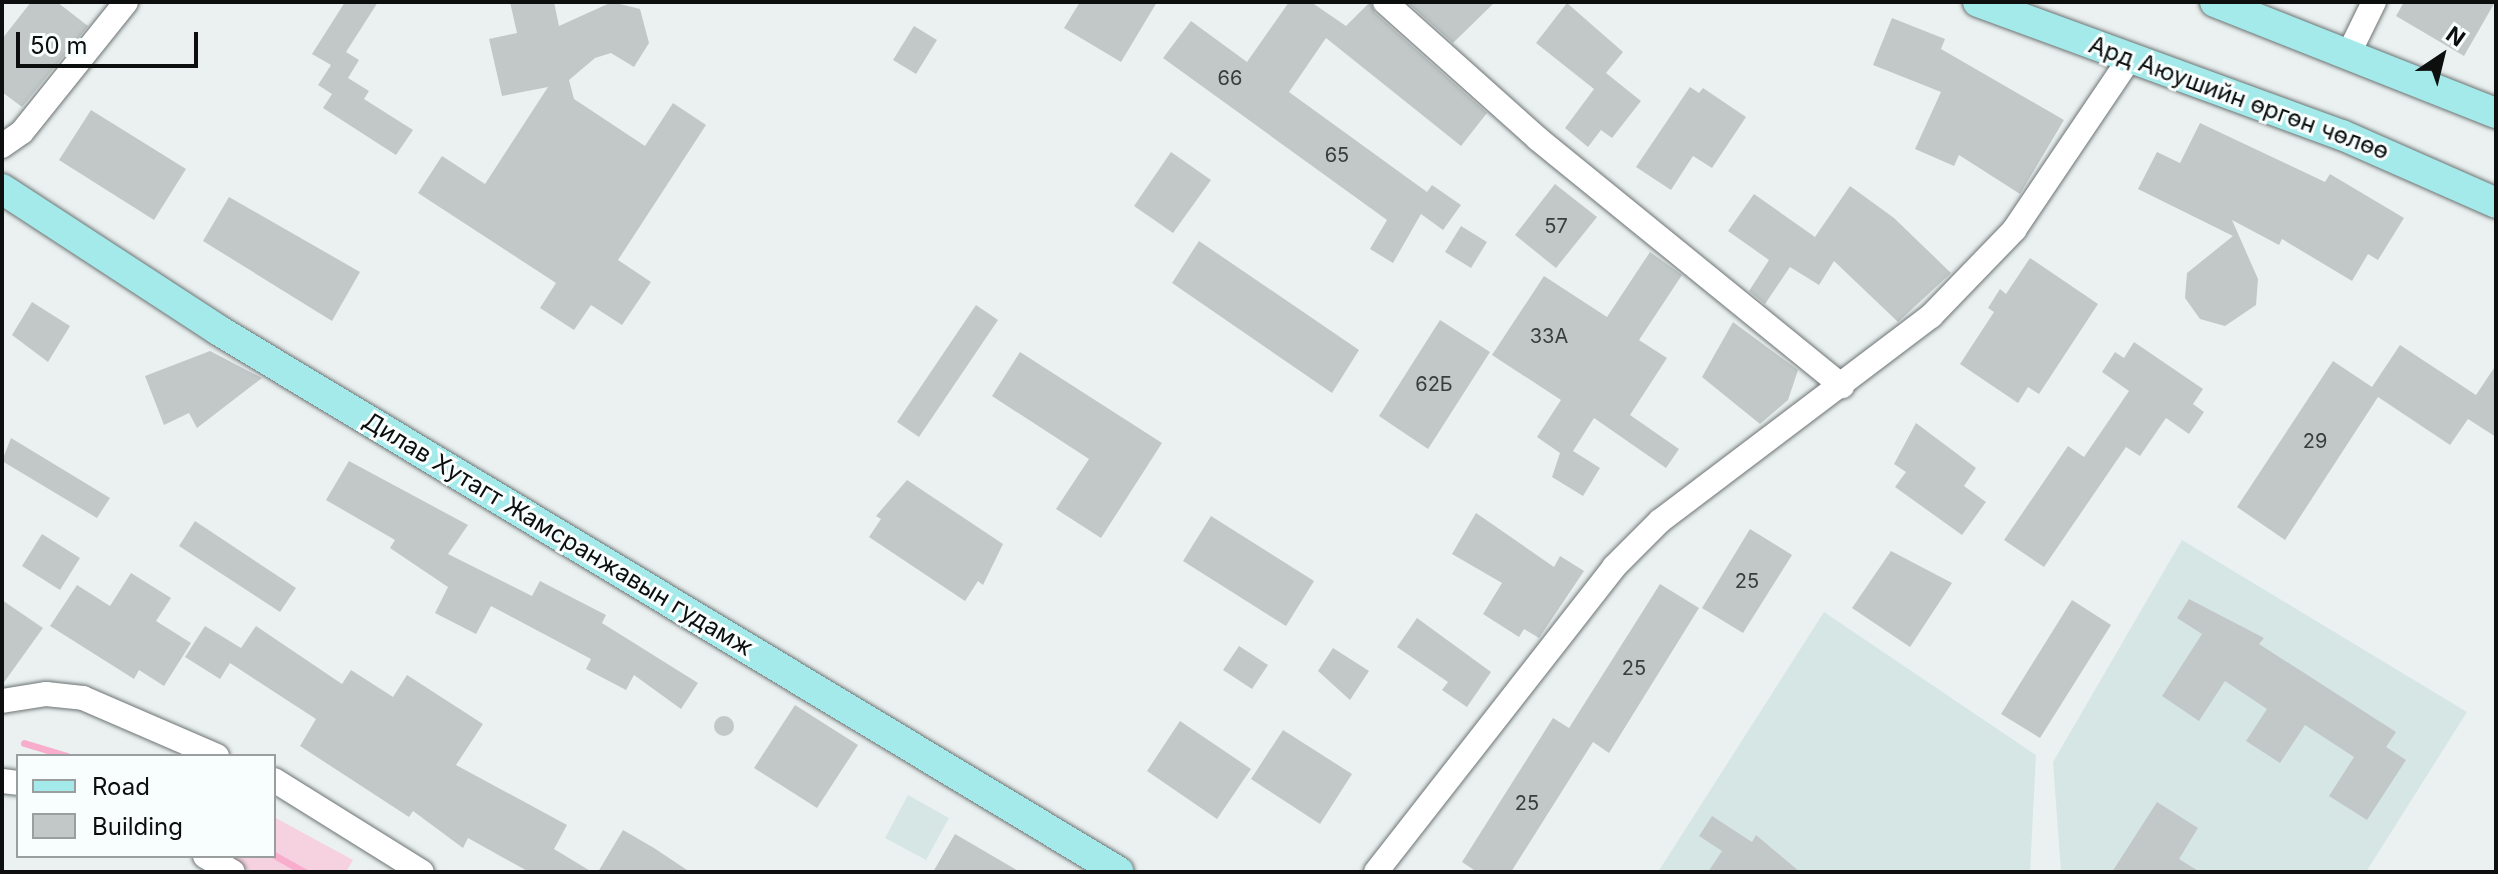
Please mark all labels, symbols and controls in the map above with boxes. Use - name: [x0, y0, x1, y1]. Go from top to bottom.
- scale bar: [20, 16, 202, 66]
- north arrow: [2402, 16, 2482, 96]
- text: N: [2441, 21, 2470, 52]
- street label: Ард Аюушийн өргөн чөлөө: [2085, 30, 2393, 166]
- text: 50 m: [30, 31, 88, 60]
- house number: 66: [1218, 66, 1242, 90]
- house number: 65: [1325, 143, 1349, 167]
- house number: 57: [1544, 214, 1568, 238]
- house number: 33А: [1530, 324, 1568, 348]
- house number: 62Б: [1415, 372, 1453, 396]
- street label: Дилав Хутагт Жамсранжавын гудамж: [358, 406, 758, 662]
- house number: 29: [2303, 429, 2327, 453]
- house number: 25: [1735, 569, 1759, 593]
- house number: 25: [1622, 656, 1646, 680]
- legend: [16, 754, 276, 858]
- text: Road: [92, 772, 150, 801]
- house number: 25: [1515, 791, 1539, 815]
- text: Building: [92, 812, 183, 841]

